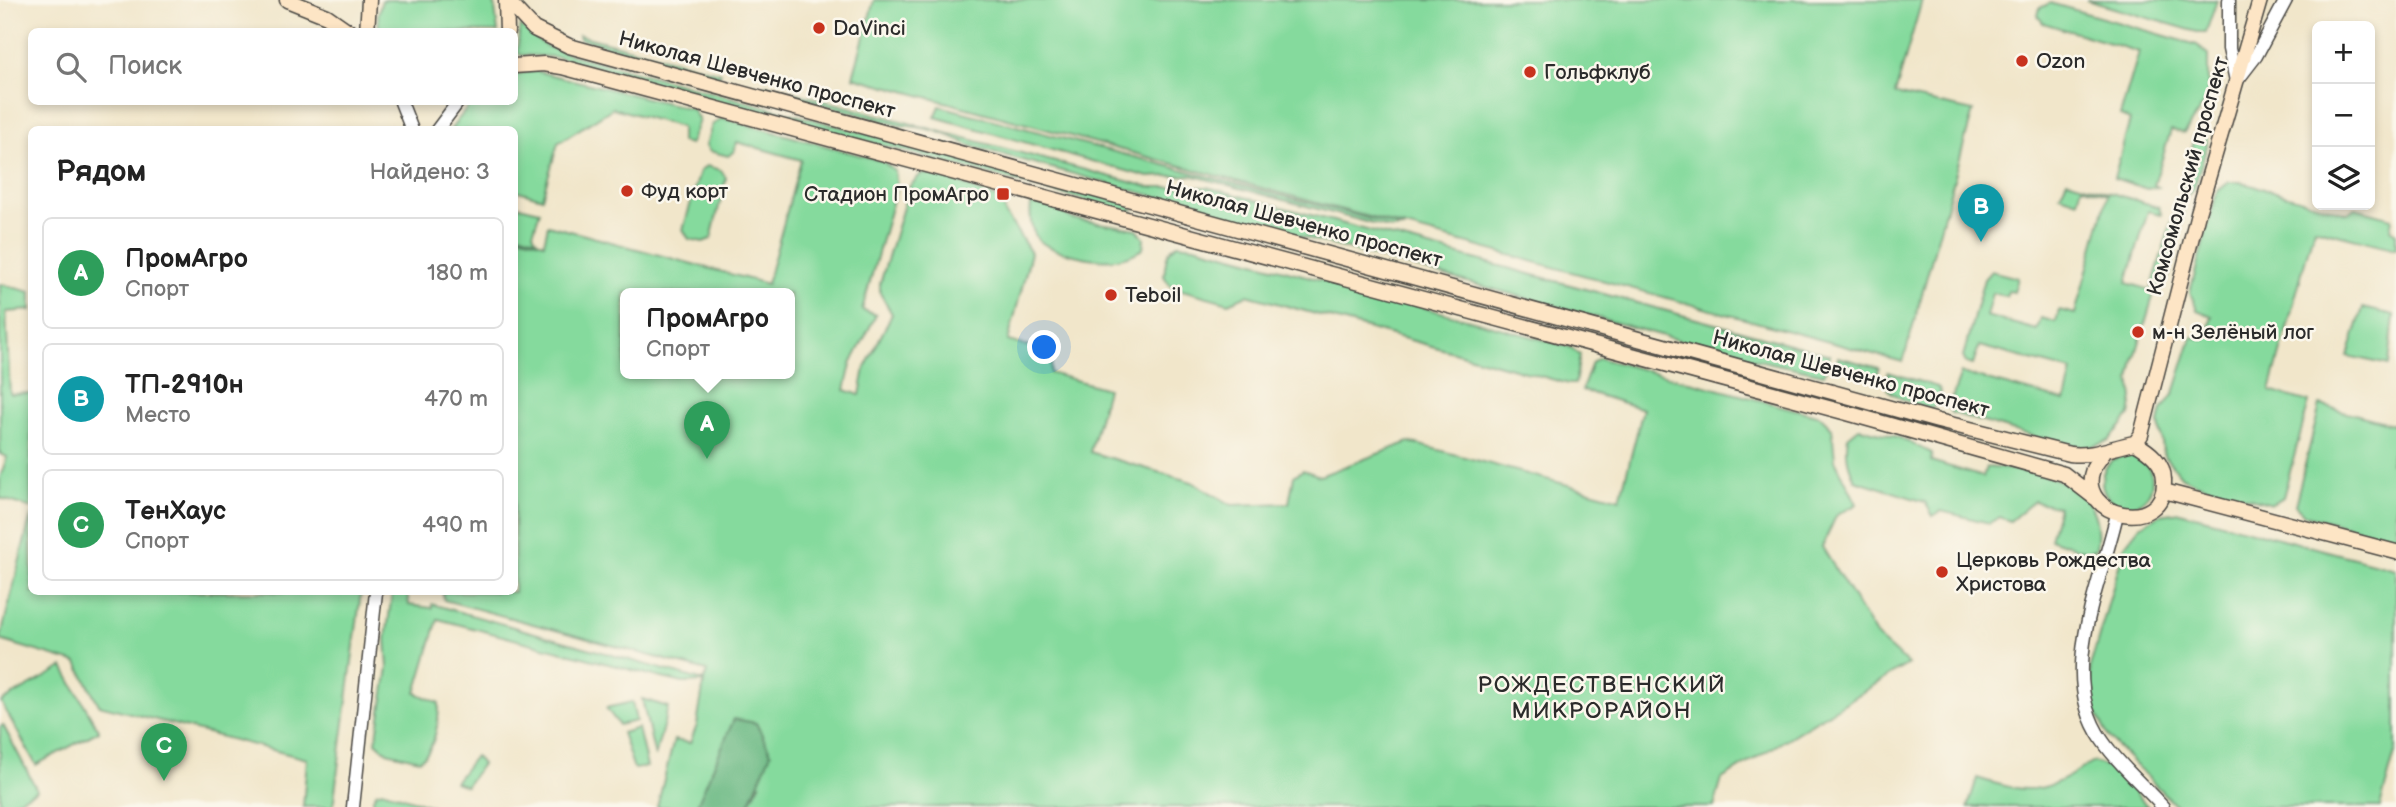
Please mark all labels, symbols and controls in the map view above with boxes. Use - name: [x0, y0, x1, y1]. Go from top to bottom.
- place label: DaVinci: [833, 16, 906, 41]
- marker: DaVinci: [811, 20, 827, 36]
- map controls: [2312, 21, 2375, 210]
- button: +: [2312, 21, 2375, 84]
- street label: Николая Шевченко проспект: [616, 26, 898, 124]
- search box: [28, 28, 518, 105]
- icon: search: [52, 48, 90, 86]
- place label: Ozon: [2036, 49, 2085, 74]
- text: Поиск: [108, 51, 182, 82]
- marker: Ozon: [2014, 53, 2030, 69]
- street label: Комсомольский проспект: [2142, 53, 2234, 298]
- place label: Гольфклуб: [1544, 60, 1651, 85]
- marker: Гольфклуб: [1522, 64, 1538, 80]
- button: −: [2312, 84, 2375, 147]
- button: layers: [2312, 147, 2375, 210]
- text: Рядом: [56, 154, 146, 190]
- text: Найдено: 3: [369, 158, 490, 186]
- street label: Николая Шевченко проспект: [1163, 175, 1445, 273]
- place label: Фуд корт: [641, 179, 729, 204]
- place label: Стадион ПромАгро: [804, 182, 989, 207]
- marker: Фуд корт: [619, 183, 635, 199]
- pin: B: [1958, 184, 2004, 242]
- marker: Стадион ПромАгро: [995, 186, 1011, 202]
- text: ПромАгро: [125, 244, 248, 275]
- text: A: [74, 259, 88, 287]
- text: 180 m: [427, 259, 488, 287]
- text: Спорт: [125, 275, 189, 303]
- place label: Teboil: [1125, 283, 1181, 308]
- marker: Teboil: [1103, 287, 1119, 303]
- popup: [620, 288, 795, 379]
- text: ПромАгро: [646, 304, 769, 335]
- place label: м-н Зелёный лог: [2152, 320, 2314, 345]
- marker: м-н Зелёный лог: [2130, 324, 2146, 340]
- street label: Николая Шевченко проспект: [1710, 325, 1992, 423]
- your location: [1027, 330, 1061, 364]
- text: Спорт: [646, 335, 710, 363]
- text: ТП-2910н: [125, 370, 244, 401]
- text: B: [73, 385, 89, 413]
- text: 470 m: [424, 385, 488, 413]
- text: Место: [125, 401, 191, 429]
- pin: A: [684, 401, 730, 459]
- text: ТенХаус: [125, 496, 226, 527]
- text: C: [73, 511, 89, 539]
- text: 490 m: [422, 511, 488, 539]
- text: Спорт: [125, 527, 189, 555]
- place label: Церковь Рождества Христова: [1956, 548, 2151, 597]
- marker: Церковь Рождества Христова: [1934, 564, 1950, 580]
- district label: РОЖДЕСТВЕНСКИЙ МИКРОРАЙОН: [1477, 671, 1727, 725]
- pin: C: [141, 723, 187, 781]

